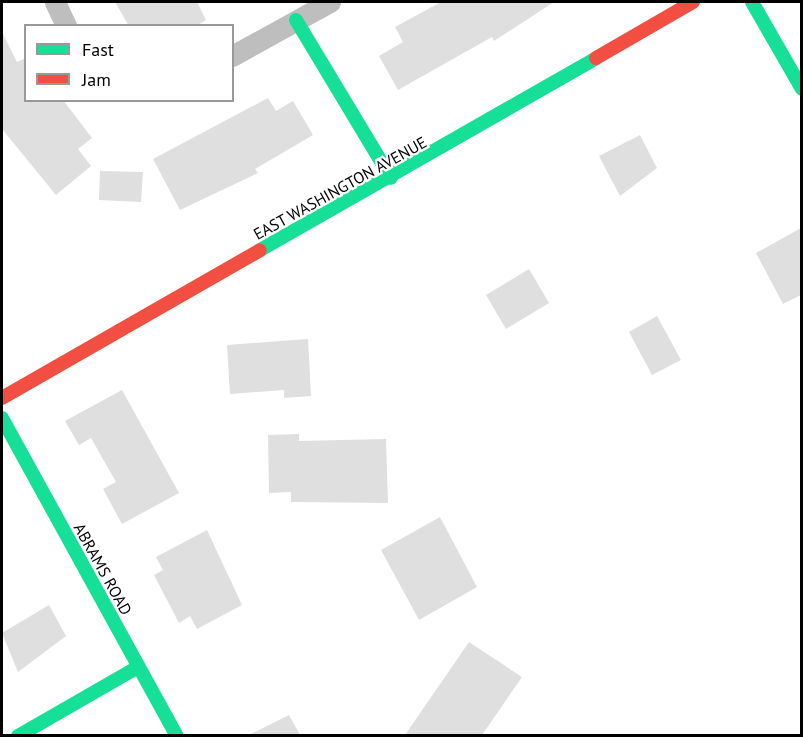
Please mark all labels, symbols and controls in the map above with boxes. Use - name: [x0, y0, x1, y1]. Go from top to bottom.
- legend: [24, 24, 234, 102]
- text: Fast: [82, 38, 114, 61]
- text: Jam: [82, 68, 111, 91]
- street label: EAST WASHINGTON AVENUE: [249, 132, 431, 244]
- street label: ABRAMS ROAD: [70, 520, 136, 618]

